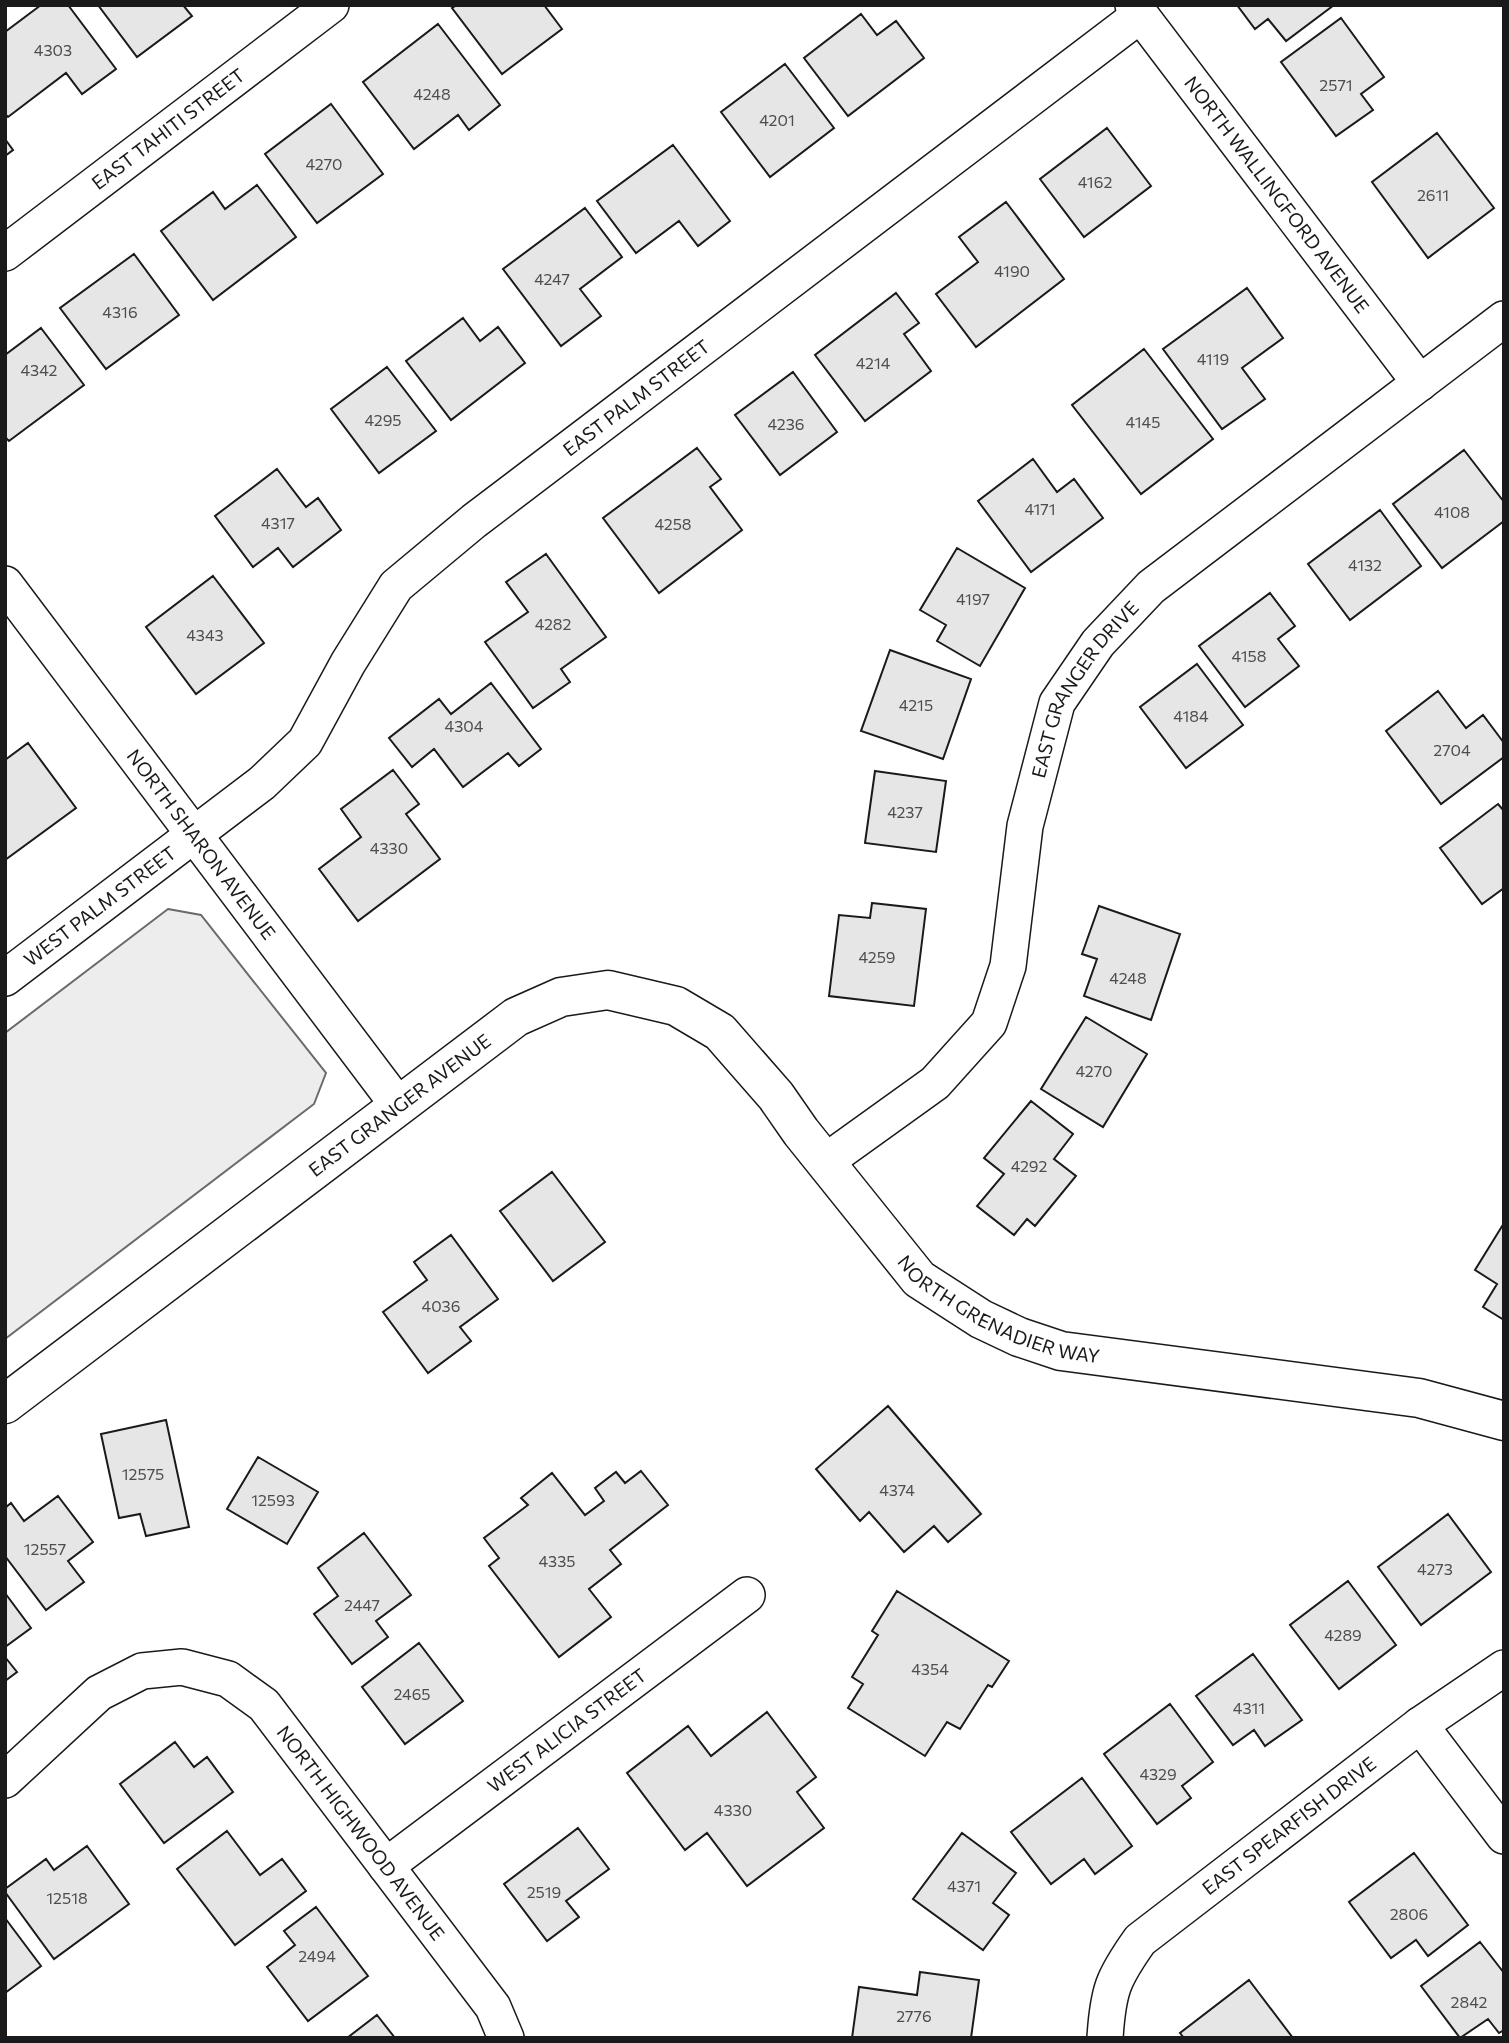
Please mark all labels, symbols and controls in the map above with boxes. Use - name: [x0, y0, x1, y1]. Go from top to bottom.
- house number: 4303: [34, 40, 72, 59]
- street label: EAST TAHITI STREET: [87, 63, 249, 194]
- street label: NORTH WALLINGFORD AVENUE: [1180, 71, 1375, 317]
- house number: 2571: [1319, 75, 1353, 94]
- house number: 4248: [413, 84, 451, 103]
- house number: 4201: [759, 110, 795, 129]
- house number: 4270: [305, 154, 343, 173]
- house number: 4162: [1078, 172, 1112, 191]
- house number: 2611: [1417, 185, 1449, 204]
- house number: 4190: [994, 261, 1030, 280]
- house number: 4247: [534, 269, 570, 288]
- house number: 4316: [102, 302, 138, 321]
- street label: EAST PALM STREET: [558, 334, 714, 460]
- house number: 4119: [1197, 349, 1229, 368]
- house number: 4214: [856, 353, 891, 372]
- house number: 4342: [21, 360, 58, 379]
- house number: 4295: [364, 410, 402, 429]
- house number: 4145: [1126, 412, 1160, 431]
- house number: 4236: [767, 414, 805, 433]
- house number: 4171: [1024, 499, 1056, 518]
- house number: 4108: [1434, 502, 1470, 521]
- house number: 4317: [261, 513, 295, 532]
- house number: 4258: [654, 514, 692, 533]
- house number: 4132: [1348, 555, 1382, 574]
- house number: 4197: [956, 589, 990, 608]
- street label: EAST GRANGER DRIVE: [1026, 596, 1143, 780]
- house number: 4282: [535, 614, 571, 633]
- house number: 4343: [186, 625, 224, 644]
- house number: 4158: [1232, 646, 1266, 665]
- house number: 4215: [899, 695, 933, 714]
- house number: 4184: [1173, 706, 1209, 725]
- house number: 4304: [445, 716, 484, 735]
- house number: 2704: [1433, 740, 1471, 759]
- street label: NORTH SHARON AVENUE: [123, 744, 281, 944]
- house number: 4237: [887, 802, 923, 821]
- house number: 4330: [370, 838, 408, 857]
- street label: WEST PALM STREET: [19, 841, 180, 971]
- house number: 4259: [858, 947, 896, 966]
- house number: 4248: [1109, 968, 1147, 987]
- street label: EAST GRANGER AVENUE: [304, 1028, 495, 1181]
- house number: 4270: [1075, 1061, 1113, 1080]
- house number: 4292: [1011, 1156, 1047, 1175]
- street label: NORTH GRENADIER WAY: [893, 1250, 1101, 1367]
- house number: 4036: [422, 1296, 460, 1315]
- house number: 12575: [122, 1464, 164, 1483]
- house number: 4374: [879, 1480, 915, 1499]
- house number: 12593: [251, 1490, 295, 1509]
- house number: 12557: [24, 1539, 66, 1558]
- house number: 4335: [538, 1551, 576, 1570]
- house number: 4273: [1417, 1559, 1453, 1578]
- house number: 2447: [344, 1595, 380, 1614]
- house number: 4289: [1324, 1625, 1362, 1644]
- house number: 4354: [911, 1659, 949, 1678]
- street label: WEST ALICIA STREET: [483, 1663, 650, 1797]
- house number: 2465: [393, 1684, 431, 1703]
- house number: 4311: [1233, 1698, 1265, 1717]
- street label: NORTH HIGHWOOD AVENUE: [273, 1721, 450, 1944]
- street label: EAST SPEARFISH DRIVE: [1197, 1751, 1380, 1899]
- house number: 4329: [1139, 1764, 1177, 1783]
- house number: 4330: [714, 1800, 752, 1819]
- house number: 4371: [947, 1876, 981, 1895]
- house number: 2519: [527, 1882, 561, 1901]
- house number: 12518: [46, 1888, 88, 1907]
- house number: 2806: [1390, 1904, 1428, 1923]
- house number: 2494: [298, 1946, 336, 1965]
- house number: 2842: [1451, 1992, 1488, 2011]
- house number: 2776: [896, 2006, 932, 2025]

